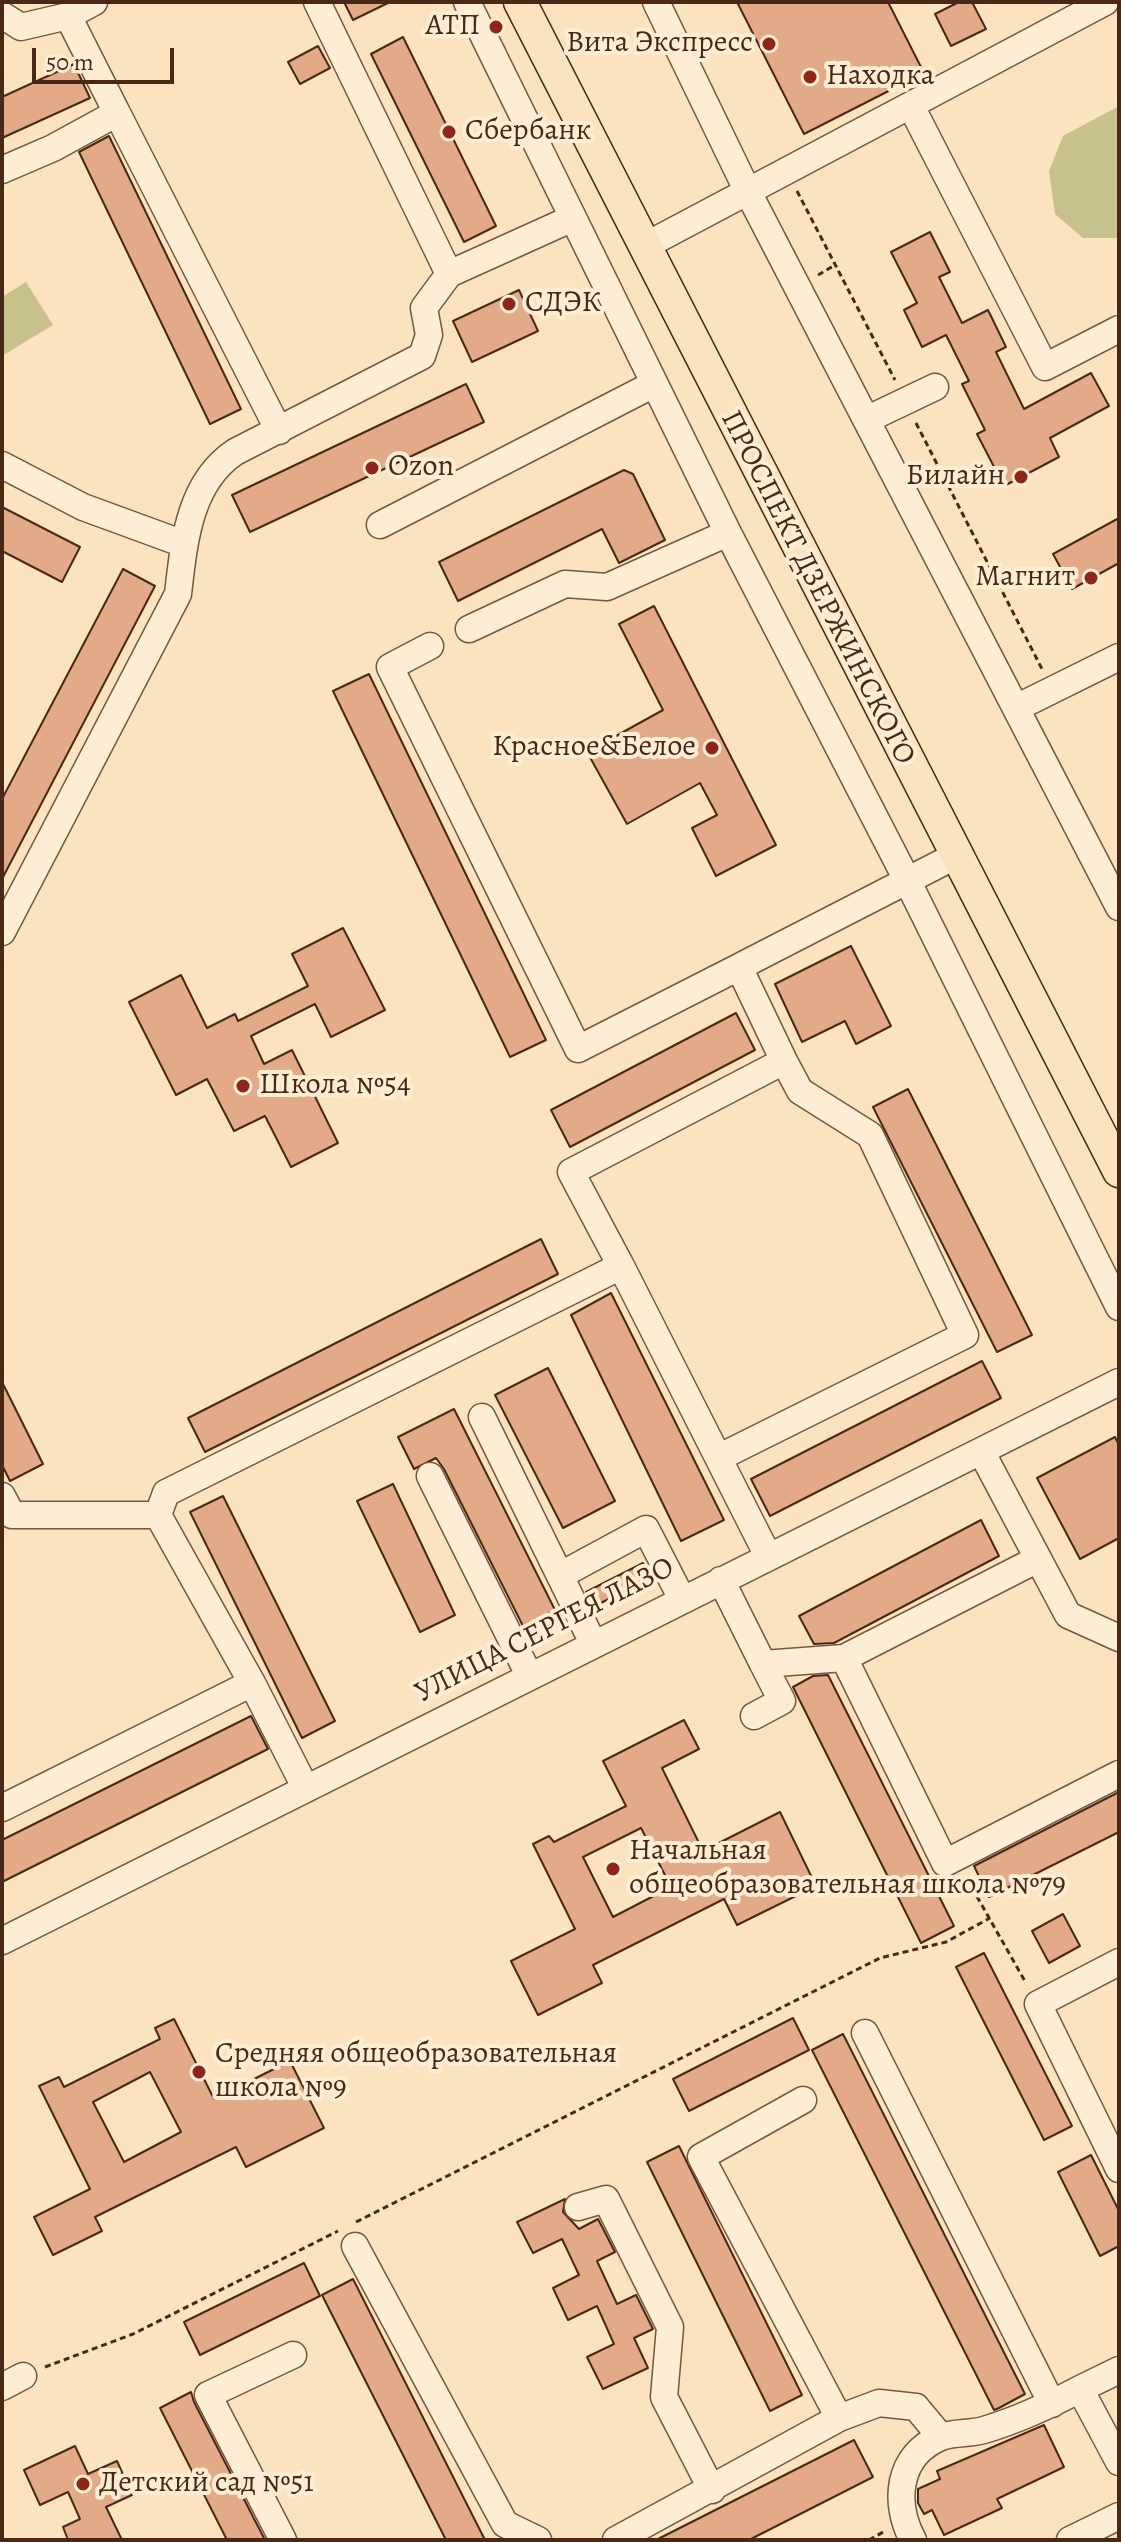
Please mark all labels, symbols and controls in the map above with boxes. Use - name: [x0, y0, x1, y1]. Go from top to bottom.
- place label: АТП: [426, 9, 480, 45]
- marker: АТП: [487, 18, 505, 36]
- place label: Вита Экспресс: [566, 26, 753, 62]
- scale bar: [36, 32, 178, 82]
- marker: Вита Экспресс: [760, 35, 778, 53]
- text: 50 m: [46, 46, 94, 78]
- place label: Находка: [826, 59, 935, 95]
- marker: Находка: [801, 68, 819, 86]
- place label: Сбербанк: [465, 114, 591, 150]
- marker: Сбербанк: [440, 123, 458, 141]
- place label: СДЭК: [525, 286, 601, 322]
- marker: СДЭК: [500, 295, 518, 313]
- street label: ПРОСПЕКТ ДЗЕРЖИНСКОГО: [712, 405, 922, 771]
- place label: Ozon: [388, 450, 454, 486]
- marker: Ozon: [363, 459, 381, 477]
- place label: Билайн: [906, 459, 1005, 495]
- marker: Билайн: [1012, 468, 1030, 486]
- place label: Магнит: [975, 560, 1075, 596]
- marker: Магнит: [1082, 569, 1100, 587]
- place label: Красное&Белое: [492, 730, 696, 766]
- marker: Красное&Белое: [703, 739, 721, 757]
- place label: Школа №54: [259, 1068, 411, 1104]
- marker: Школа №54: [234, 1077, 252, 1095]
- street label: УЛИЦА СЕРГЕЯ ЛАЗО: [410, 1550, 680, 1712]
- place label: Начальная общеобразовательная школа №79: [629, 1834, 1066, 1904]
- marker: Начальная общеобразовательная школа №79: [604, 1860, 622, 1878]
- place label: Средняя общеобразовательная школа №9: [215, 2037, 617, 2108]
- marker: Средняя общеобразовательная школа №9: [190, 2063, 208, 2081]
- place label: Детский сад №51: [99, 2466, 314, 2502]
- marker: Детский сад №51: [74, 2475, 92, 2493]

